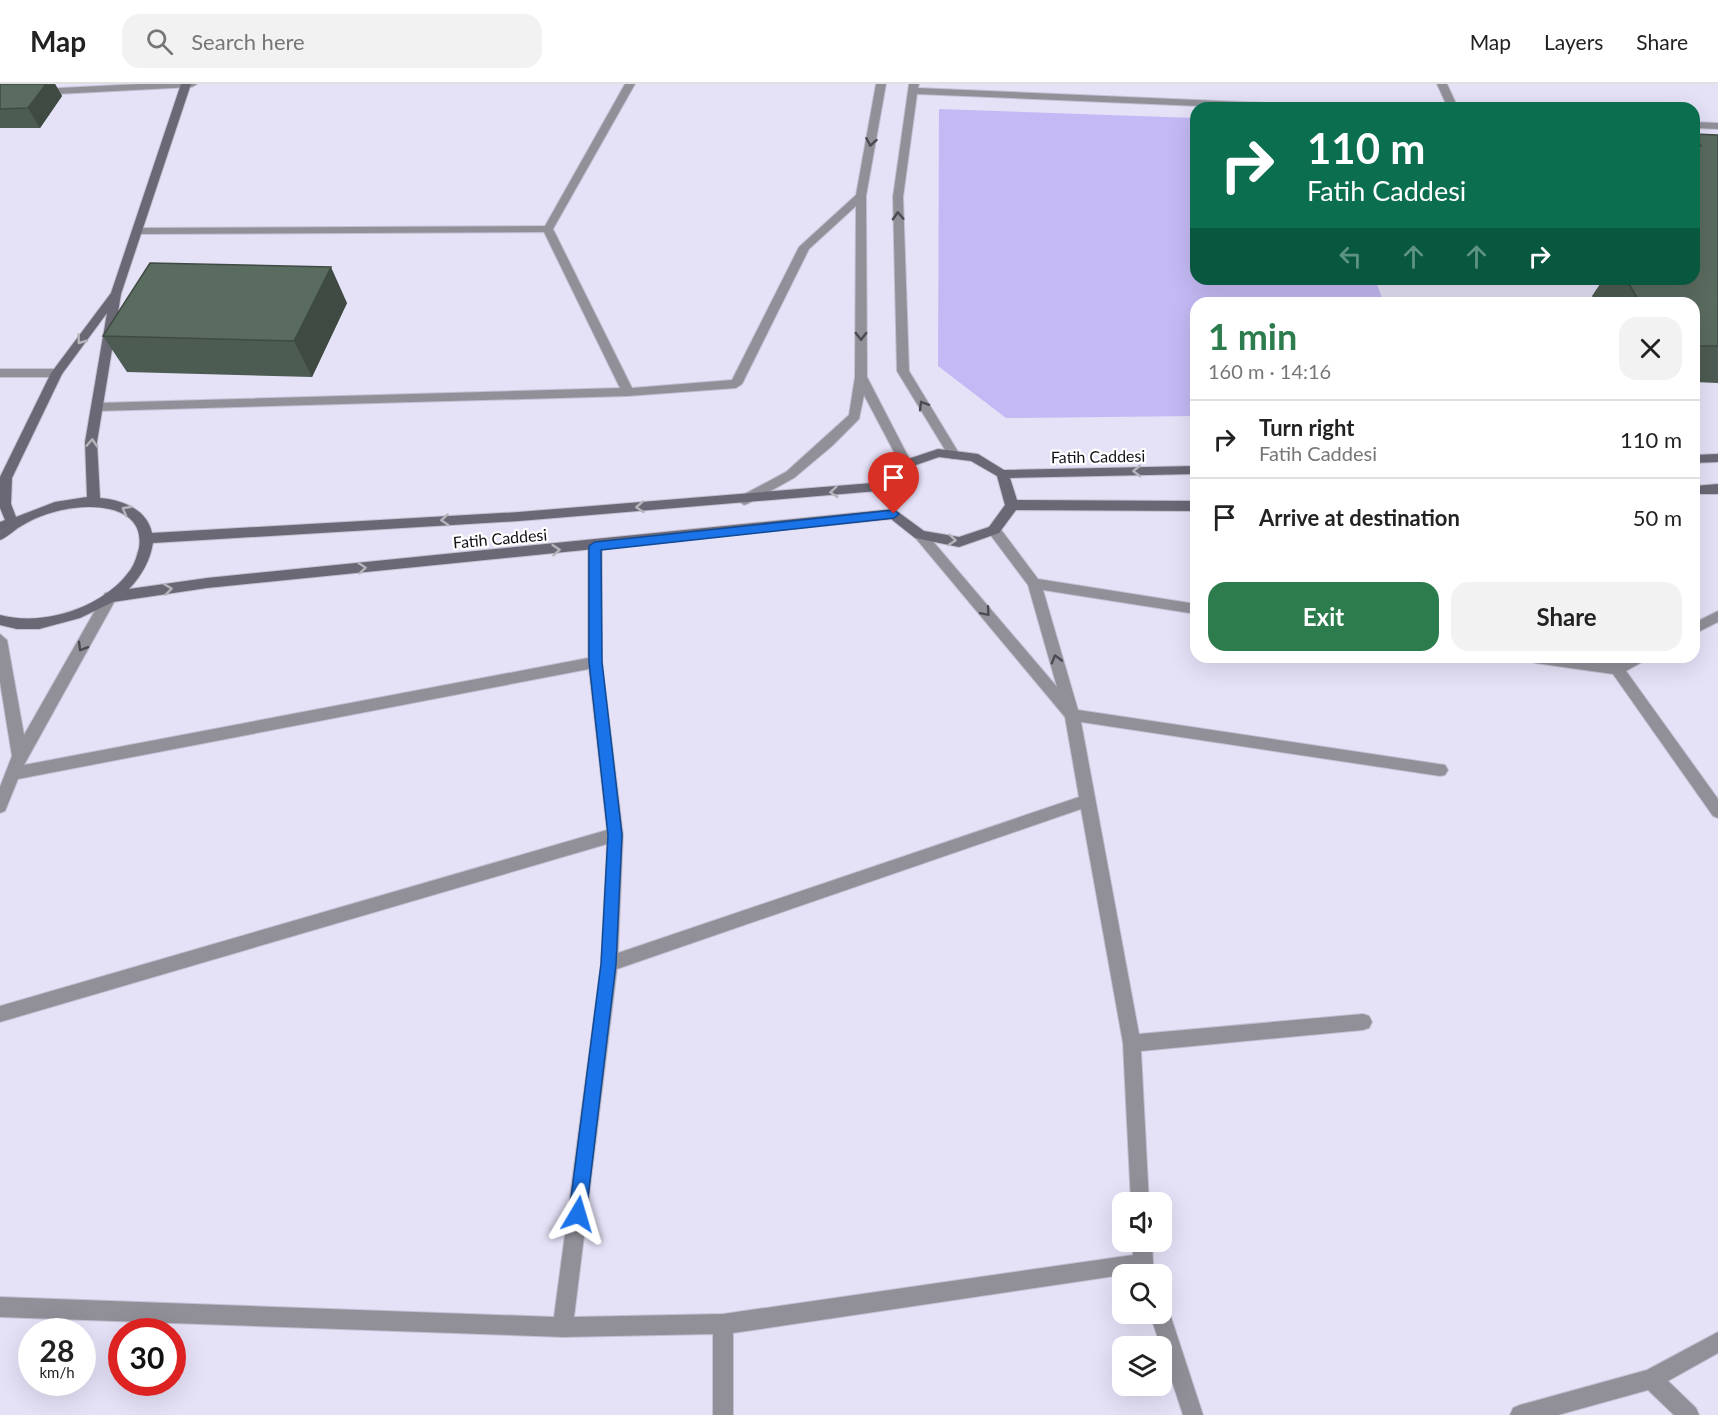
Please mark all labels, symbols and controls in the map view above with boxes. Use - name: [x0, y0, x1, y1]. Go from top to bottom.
- search box: [122, 14, 542, 68]
- text: Map: [30, 24, 86, 58]
- icon: search: [143, 25, 176, 58]
- text: Search here: [191, 28, 305, 55]
- text: Map: [1470, 29, 1511, 54]
- text: Layers: [1544, 29, 1603, 54]
- text: Share: [1636, 29, 1688, 54]
- text: 110 m: [1307, 123, 1425, 173]
- icon: right: [1208, 126, 1286, 204]
- one-way arrow: [865, 136, 878, 146]
- text: Fatih Caddesi: [1307, 174, 1466, 207]
- one-way arrow: [892, 211, 904, 220]
- icon: left: [1334, 240, 1367, 273]
- icon: ahead: [1397, 240, 1430, 273]
- icon: ahead: [1460, 240, 1493, 273]
- icon: right: [1523, 240, 1556, 273]
- text: 1 min: [1208, 314, 1297, 358]
- button: close: [1619, 317, 1682, 380]
- one-way arrow: [855, 331, 867, 340]
- one-way arrow: [77, 334, 88, 345]
- text: 160 m · 14:16: [1208, 359, 1331, 383]
- one-way arrow: [919, 401, 931, 411]
- text: Turn right: [1259, 414, 1354, 441]
- icon: right: [1208, 423, 1241, 456]
- text: 110 m: [1620, 426, 1682, 453]
- one-way arrow: [85, 438, 98, 447]
- text: Fatih Caddesi: [1259, 441, 1377, 465]
- street label: Fatih Caddesi: [1051, 446, 1145, 466]
- pin: [868, 452, 919, 514]
- icon: arrive: [877, 461, 910, 494]
- one-way arrow: [1133, 465, 1142, 478]
- one-way arrow: [830, 485, 839, 498]
- one-way arrow: [635, 500, 644, 513]
- icon: arrive: [1208, 501, 1241, 534]
- text: Arrive at destination: [1259, 504, 1460, 531]
- text: 50 m: [1633, 504, 1682, 531]
- one-way arrow: [122, 506, 132, 517]
- one-way arrow: [441, 514, 450, 527]
- street label: Fatih Caddesi: [452, 524, 548, 552]
- one-way arrow: [947, 533, 956, 546]
- one-way arrow: [552, 544, 561, 557]
- one-way arrow: [358, 562, 367, 575]
- button: Exit: [1208, 582, 1439, 651]
- button: Share: [1451, 582, 1682, 651]
- one-way arrow: [164, 583, 173, 595]
- one-way arrow: [979, 605, 990, 616]
- one-way arrow: [77, 641, 89, 652]
- one-way arrow: [1051, 654, 1063, 665]
- position arrow: [546, 1182, 610, 1246]
- map controls: [1112, 1192, 1172, 1396]
- button: sound: [1112, 1192, 1172, 1252]
- button: search: [1112, 1264, 1172, 1324]
- speed limit sign: 30: [108, 1318, 186, 1396]
- text: 28: [40, 1332, 74, 1368]
- button: layers: [1112, 1336, 1172, 1396]
- text: km/h: [39, 1363, 75, 1381]

